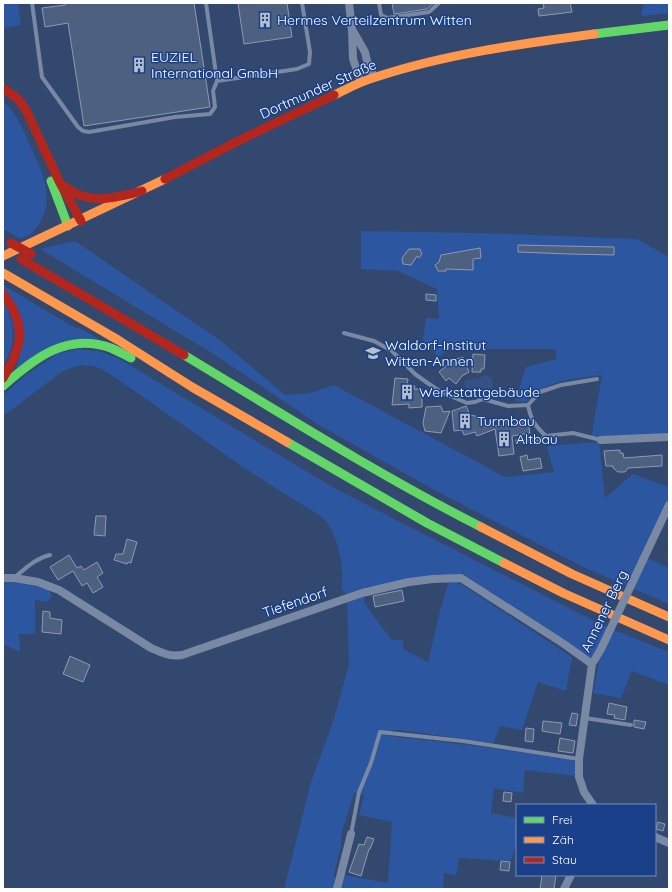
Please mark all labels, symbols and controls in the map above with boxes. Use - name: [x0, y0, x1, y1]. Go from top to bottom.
- building icon: Hermes Verteilzentrum Witten: [256, 11, 274, 29]
- place label: Hermes Verteilzentrum Witten: [277, 11, 472, 29]
- place label: EUZIEL International GmbH: [151, 48, 278, 82]
- street label: Dortmunder Straße: [257, 55, 379, 123]
- building icon: EUZIEL International GmbH: [130, 56, 148, 74]
- place label: Waldorf-Institut Witten-Annen: [385, 336, 486, 370]
- school or university icon: Waldorf-Institut Witten-Annen: [364, 344, 382, 362]
- building icon: Werkstattgebäude: [398, 383, 416, 401]
- place label: Werkstattgebäude: [419, 383, 540, 401]
- building icon: Turmbau: [456, 412, 474, 430]
- place label: Turmbau: [477, 412, 535, 430]
- building icon: Altbau: [495, 430, 513, 448]
- place label: Altbau: [516, 430, 558, 448]
- street label: Annener Berg: [576, 567, 632, 655]
- street label: Tiefendorf: [260, 583, 330, 621]
- legend: [516, 804, 656, 876]
- text: Frei: [552, 812, 572, 827]
- text: Zäh: [552, 832, 574, 847]
- text: Stau: [552, 852, 577, 867]

